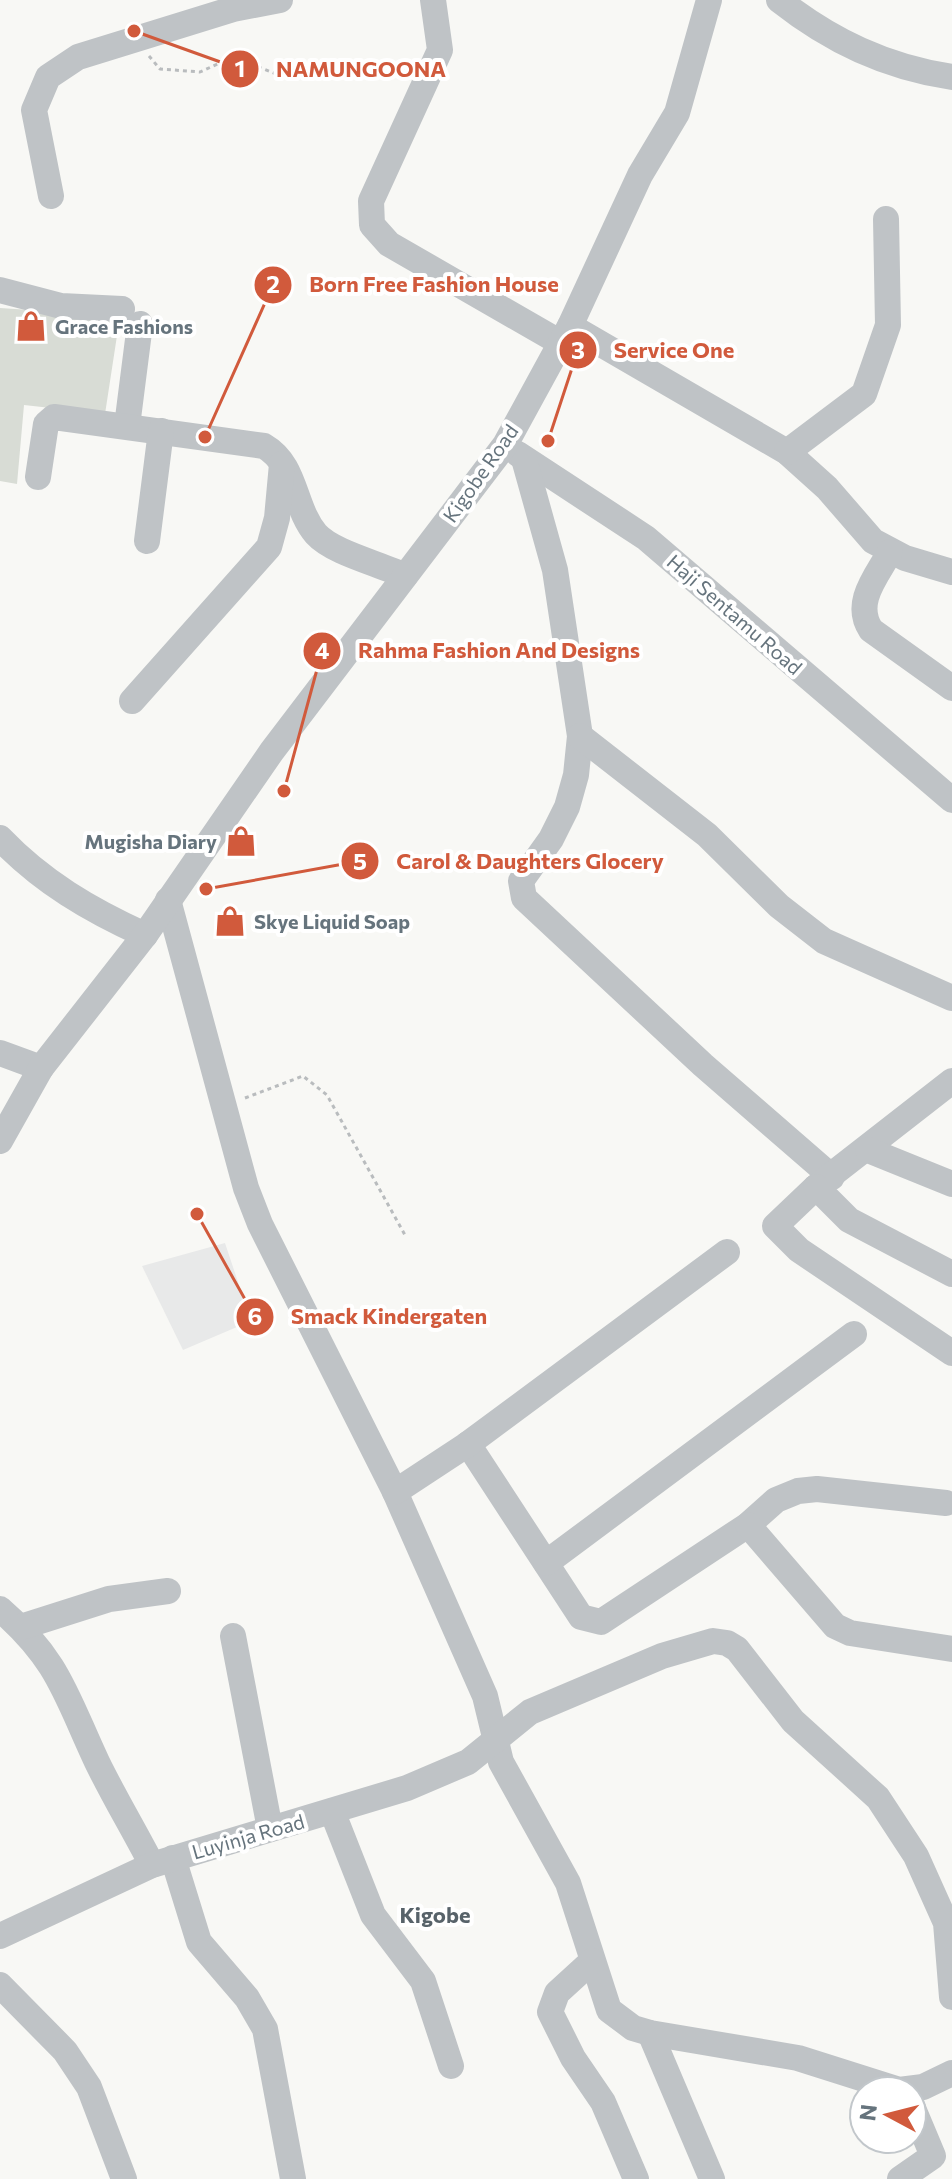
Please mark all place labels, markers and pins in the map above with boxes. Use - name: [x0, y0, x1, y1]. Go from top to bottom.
- callout: NAMUNGOONA: [220, 46, 462, 92]
- callout: Born Free Fashion House: [253, 262, 575, 308]
- shop icon: Grace Fashions: [14, 309, 48, 343]
- place label: Grace Fashions: [55, 314, 193, 338]
- callout: Service One: [558, 327, 751, 373]
- callout: Rahma Fashion And Designs: [302, 628, 656, 674]
- shop icon: Mugisha Diary: [224, 824, 258, 858]
- place label: Mugisha Diary: [85, 829, 217, 853]
- callout: Carol & Daughters Glocery: [340, 838, 680, 884]
- shop icon: Skye Liquid Soap: [213, 904, 247, 938]
- place label: Skye Liquid Soap: [254, 909, 410, 933]
- callout: Smack Kindergaten: [235, 1294, 503, 1340]

